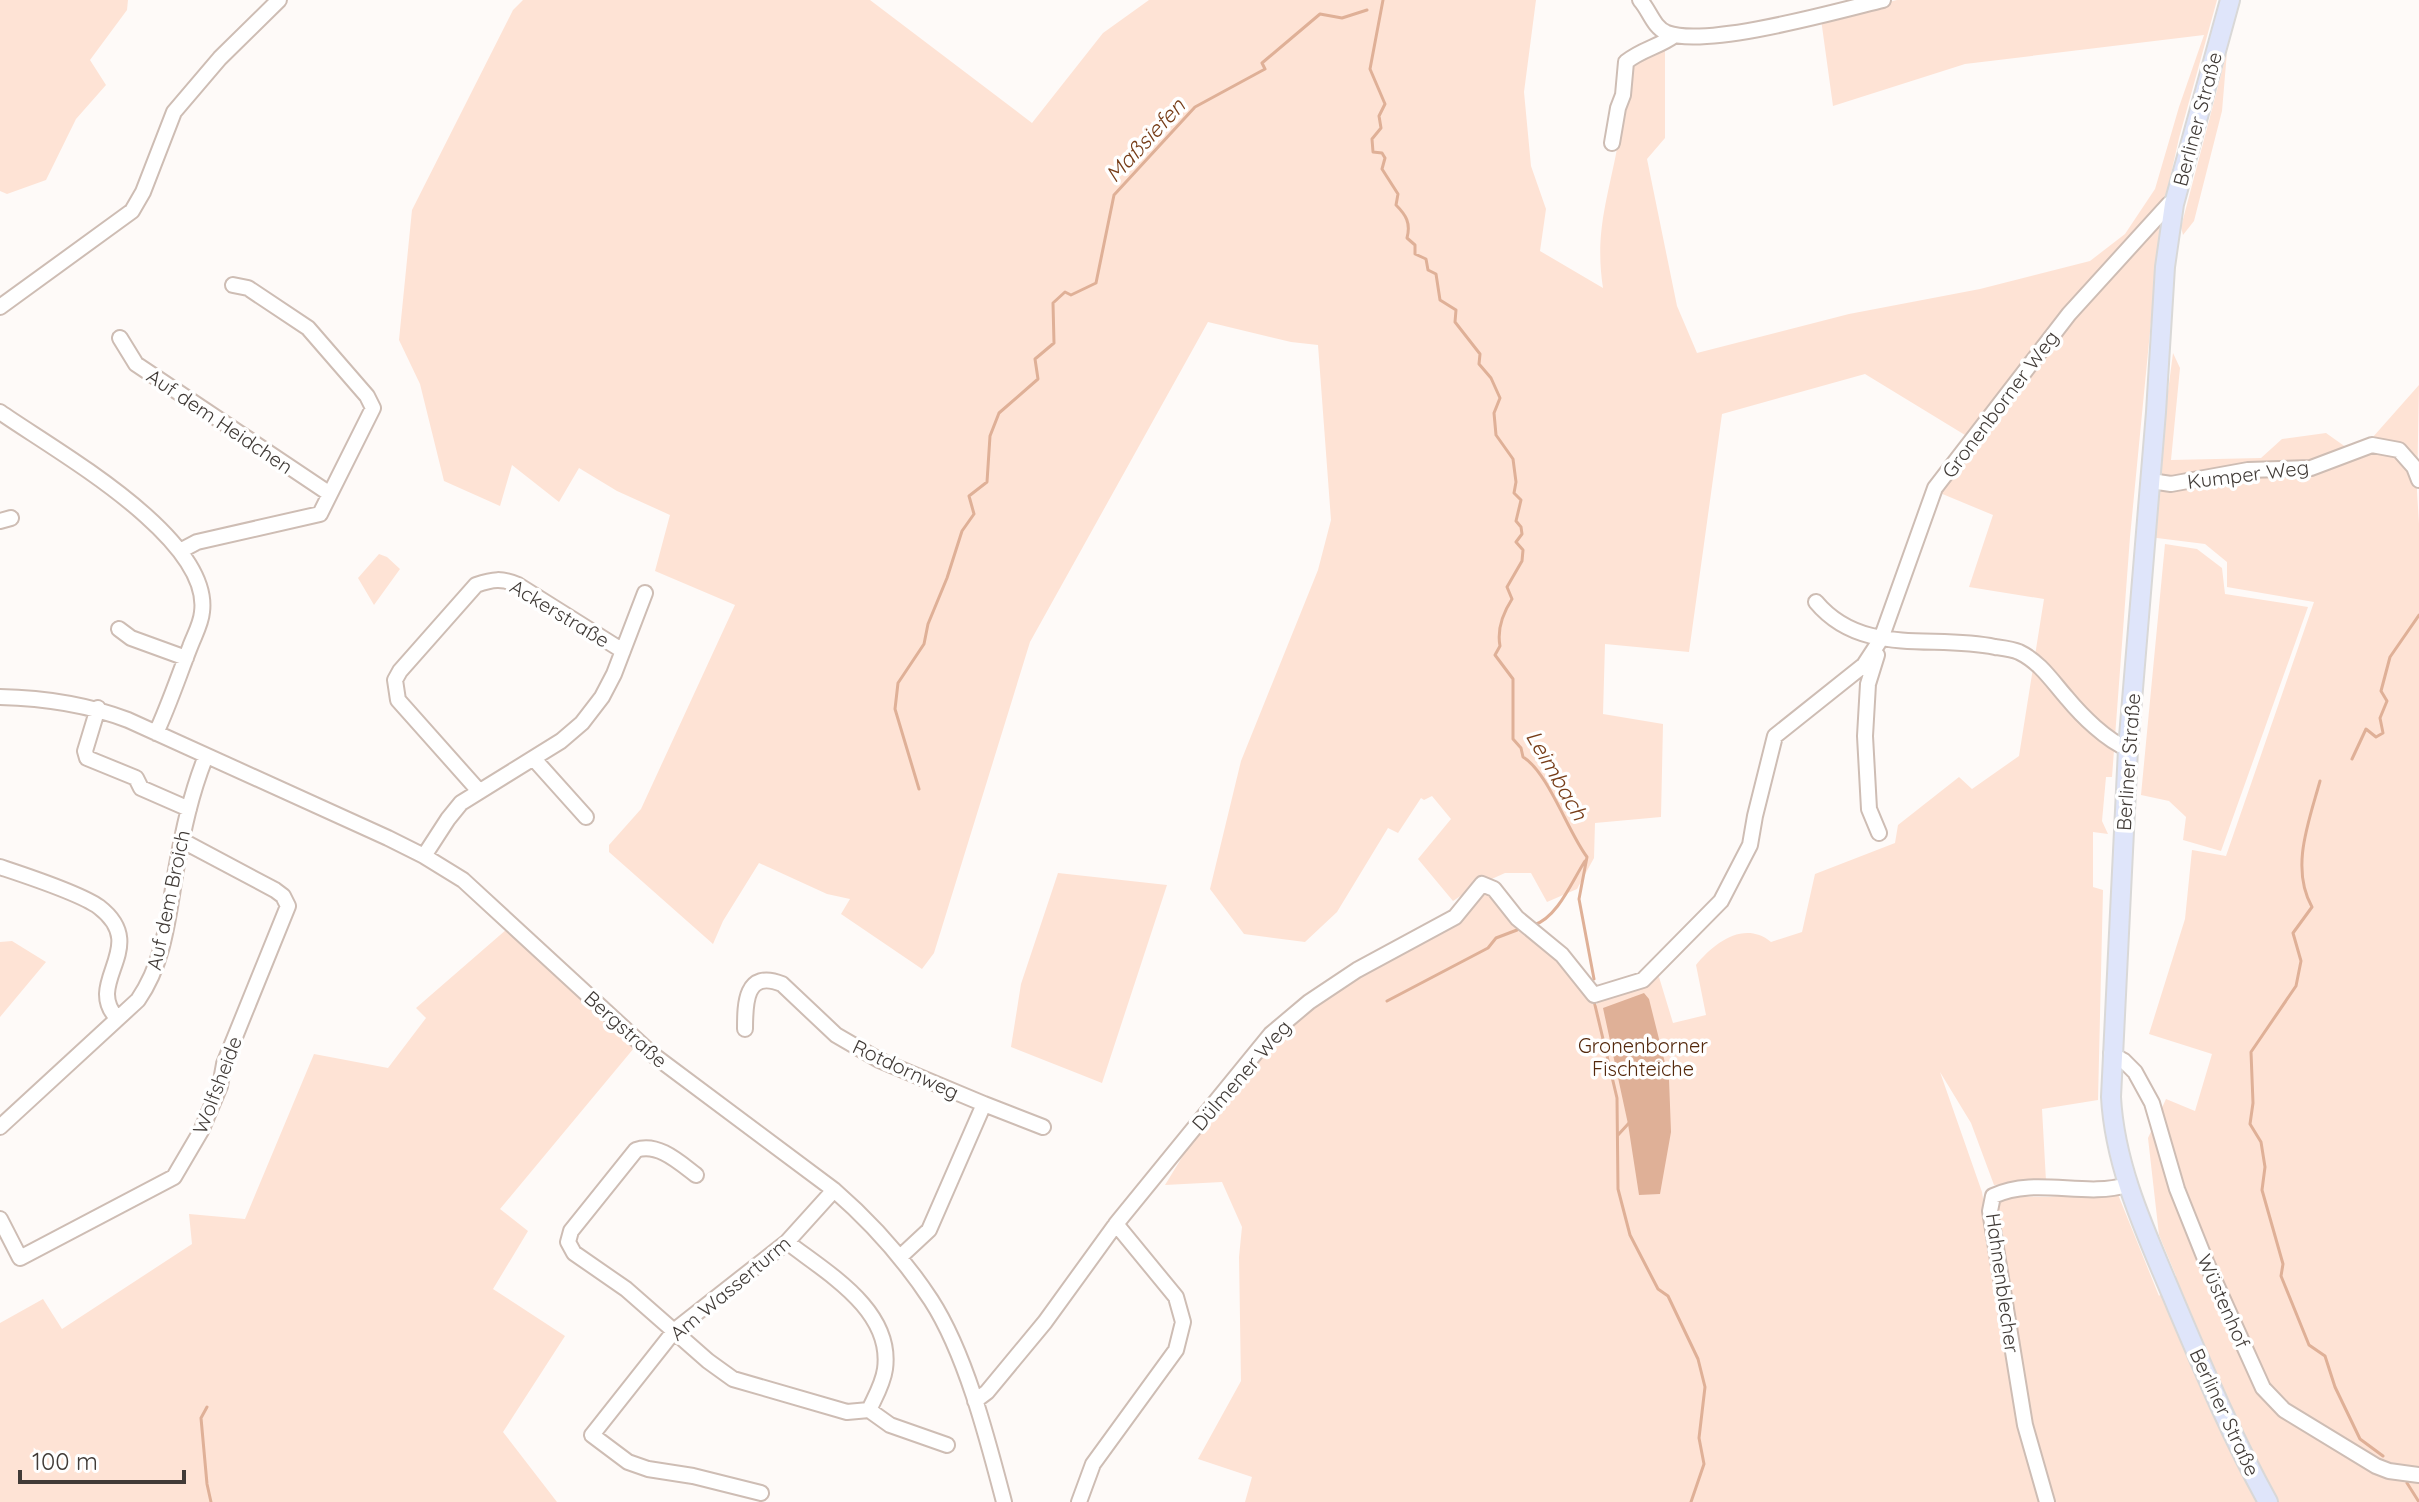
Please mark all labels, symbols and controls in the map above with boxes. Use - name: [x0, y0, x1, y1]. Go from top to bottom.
- street label: Berliner Straße: [2167, 49, 2227, 189]
- water label: Maßsiefen: [1099, 91, 1192, 188]
- street label: Gronenborner Weg: [1936, 325, 2064, 483]
- street label: Auf dem Heidchen: [142, 363, 298, 479]
- street label: Kumper Weg: [2186, 454, 2310, 494]
- street label: Ackerstraße: [506, 574, 614, 652]
- street label: Berliner Straße: [2111, 692, 2145, 832]
- water label: Leimbach: [1520, 725, 1594, 826]
- street label: Auf dem Broich: [141, 828, 195, 972]
- street label: Bergstraße: [579, 985, 673, 1073]
- street label: Dülmener Weg: [1186, 1014, 1296, 1136]
- street label: Wolfsheide: [187, 1033, 247, 1137]
- park label: Gronenborner Fischteiche: [1578, 1033, 1708, 1081]
- street label: Rotdornweg: [849, 1034, 963, 1104]
- street label: Hahnenblecher: [1981, 1212, 2025, 1355]
- street label: Am Wasserturm: [665, 1230, 795, 1346]
- street label: Wüstenhof: [2192, 1250, 2256, 1352]
- street label: Berliner Straße: [2185, 1344, 2265, 1480]
- scale bar: [20, 1434, 184, 1484]
- text: 100 m: [32, 1446, 98, 1476]

